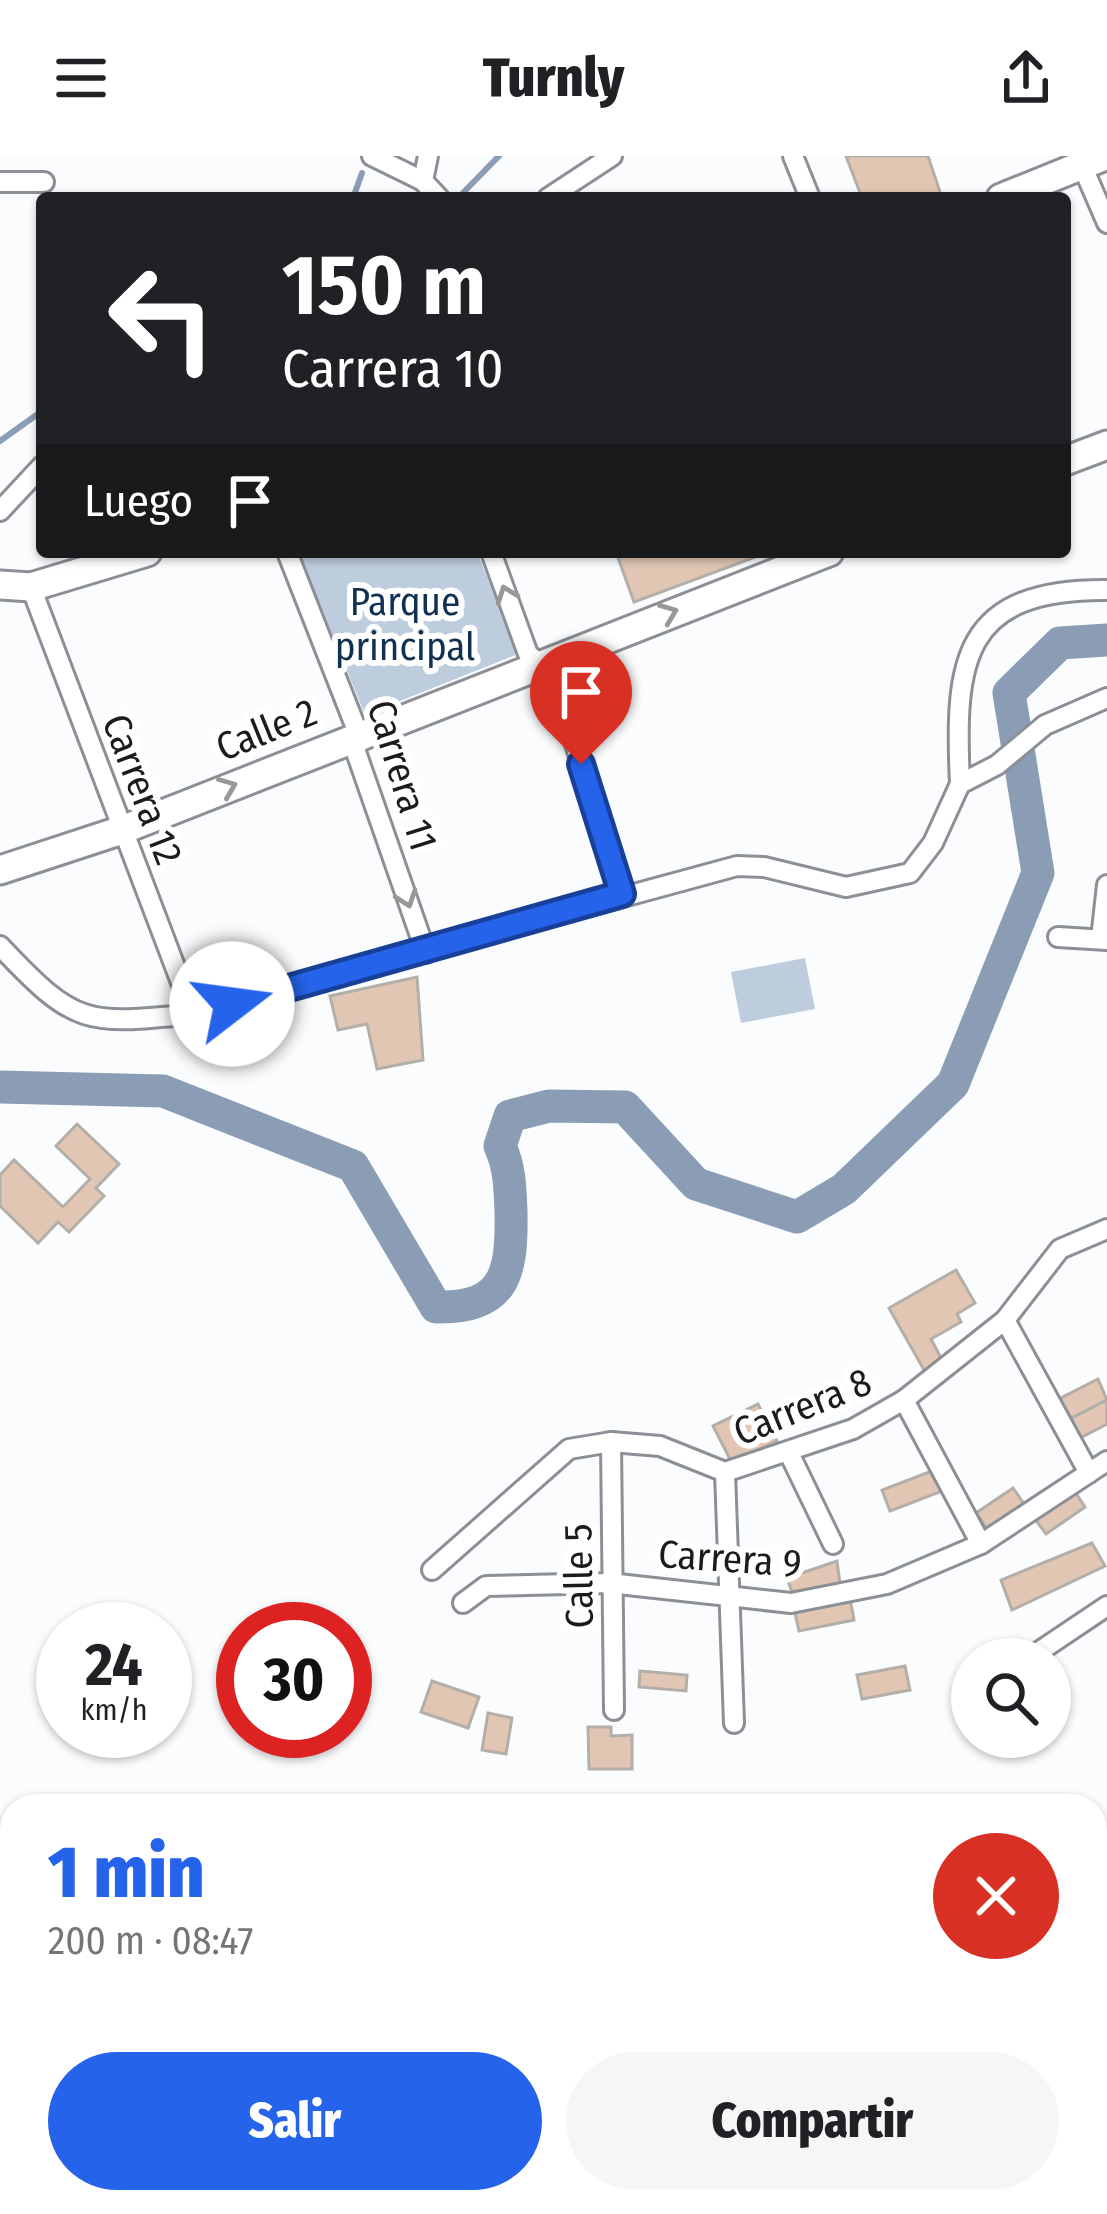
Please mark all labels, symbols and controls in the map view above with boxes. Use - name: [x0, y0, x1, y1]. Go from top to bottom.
- icon: menu: [48, 45, 114, 111]
- icon: share: [993, 45, 1059, 111]
- text: Turnly: [483, 46, 624, 110]
- text: 150 m: [282, 235, 486, 336]
- icon: left: [84, 240, 240, 396]
- text: Carrera 10: [282, 337, 504, 401]
- icon: arrive: [217, 468, 283, 534]
- text: Luego: [84, 474, 193, 528]
- park label: Parque principal: [335, 579, 475, 670]
- one-way arrow: [496, 584, 520, 605]
- one-way arrow: [657, 602, 678, 627]
- pin: [530, 641, 632, 764]
- icon: arrive: [548, 659, 614, 725]
- street label: Calle 2: [209, 689, 323, 771]
- street label: Carrera 11: [357, 695, 447, 856]
- street label: Carrera 12: [92, 708, 192, 871]
- one-way arrow: [216, 777, 237, 801]
- one-way arrow: [393, 888, 418, 909]
- position arrow: [169, 941, 295, 1067]
- street label: Carrera 8: [727, 1359, 878, 1455]
- street label: Calle 5: [555, 1523, 603, 1629]
- street label: Carrera 9: [657, 1531, 803, 1587]
- speed limit sign: 30: [216, 1602, 372, 1758]
- text: 24: [85, 1629, 143, 1701]
- map controls: [951, 1638, 1071, 1758]
- button: search: [951, 1638, 1071, 1758]
- text: km/h: [81, 1692, 147, 1728]
- text: 1 min: [48, 1830, 205, 1916]
- button: close: [933, 1833, 1059, 1959]
- text: 200 m · 08:47: [48, 1918, 253, 1964]
- button: Salir: [48, 2052, 542, 2190]
- button: Compartir: [566, 2052, 1059, 2190]

